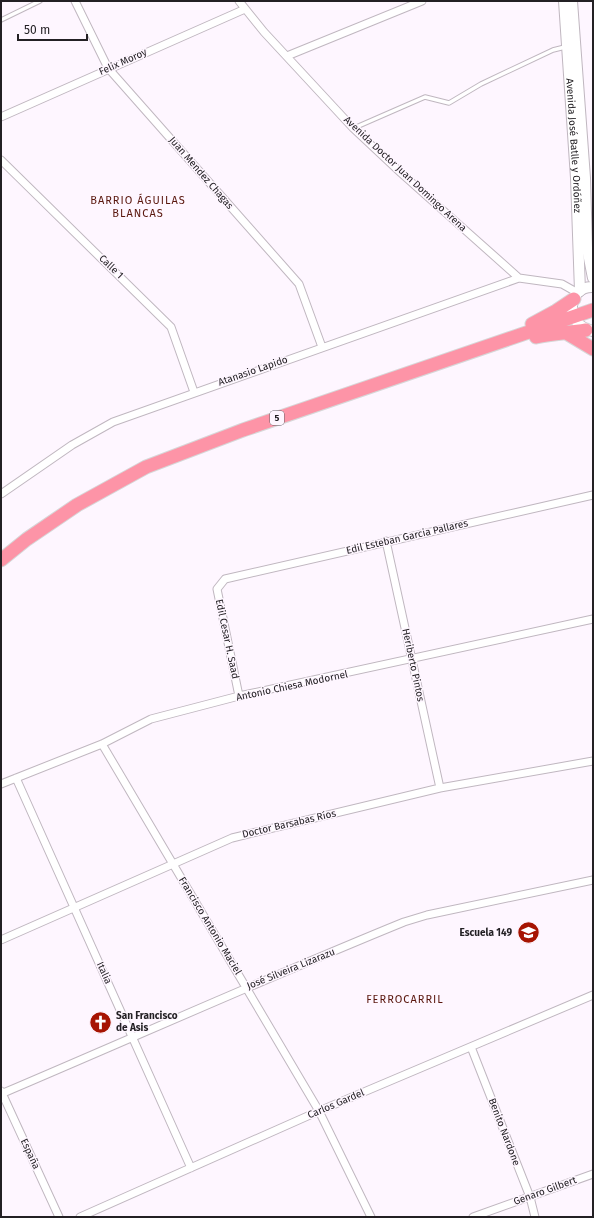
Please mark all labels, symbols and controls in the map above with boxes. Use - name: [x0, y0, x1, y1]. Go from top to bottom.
- scale bar: [18, 16, 87, 42]
- text: 50 m: [24, 23, 50, 37]
- street label: Felix Moroy: [97, 46, 149, 78]
- street label: Avenida José Batlle y Ordóñez: [563, 78, 583, 214]
- street label: Avenida Doctor Juan Domingo Arena: [341, 114, 469, 234]
- street label: Juan Mendez Chagas: [166, 134, 236, 212]
- district label: BARRIO ÁGUILAS BLANCAS: [90, 193, 186, 220]
- street label: Calle 1: [96, 253, 126, 281]
- street label: Atanasio Lapido: [217, 353, 290, 389]
- road number: 5: [270, 411, 284, 425]
- street label: Edil Esteban Garcia Pallares: [345, 517, 469, 557]
- street label: Edil Cesar H. Saad: [213, 598, 241, 680]
- street label: Heriberto Pintos: [399, 627, 427, 703]
- street label: Antonio Chiesa Modornel: [235, 668, 349, 704]
- street label: Doctor Barsabas Ríos: [241, 806, 337, 841]
- street label: Francisco Antonio Maciel: [176, 875, 244, 977]
- school or university icon: Escuela 149: [515, 920, 541, 946]
- place label: Escuela 149: [460, 927, 512, 939]
- street label: José Silveira Lizarazu: [245, 946, 337, 992]
- street label: Italia: [94, 960, 114, 986]
- district label: FERROCARRIL: [366, 993, 444, 1006]
- church icon: San Francisco de Asis: [88, 1009, 114, 1035]
- place label: San Francisco de Asis: [116, 1010, 178, 1034]
- street label: Carlos Gardel: [306, 1087, 366, 1121]
- street label: Benito Nardone: [486, 1097, 522, 1167]
- street label: España: [18, 1137, 42, 1171]
- street label: Genaro Gilbert: [512, 1174, 578, 1208]

